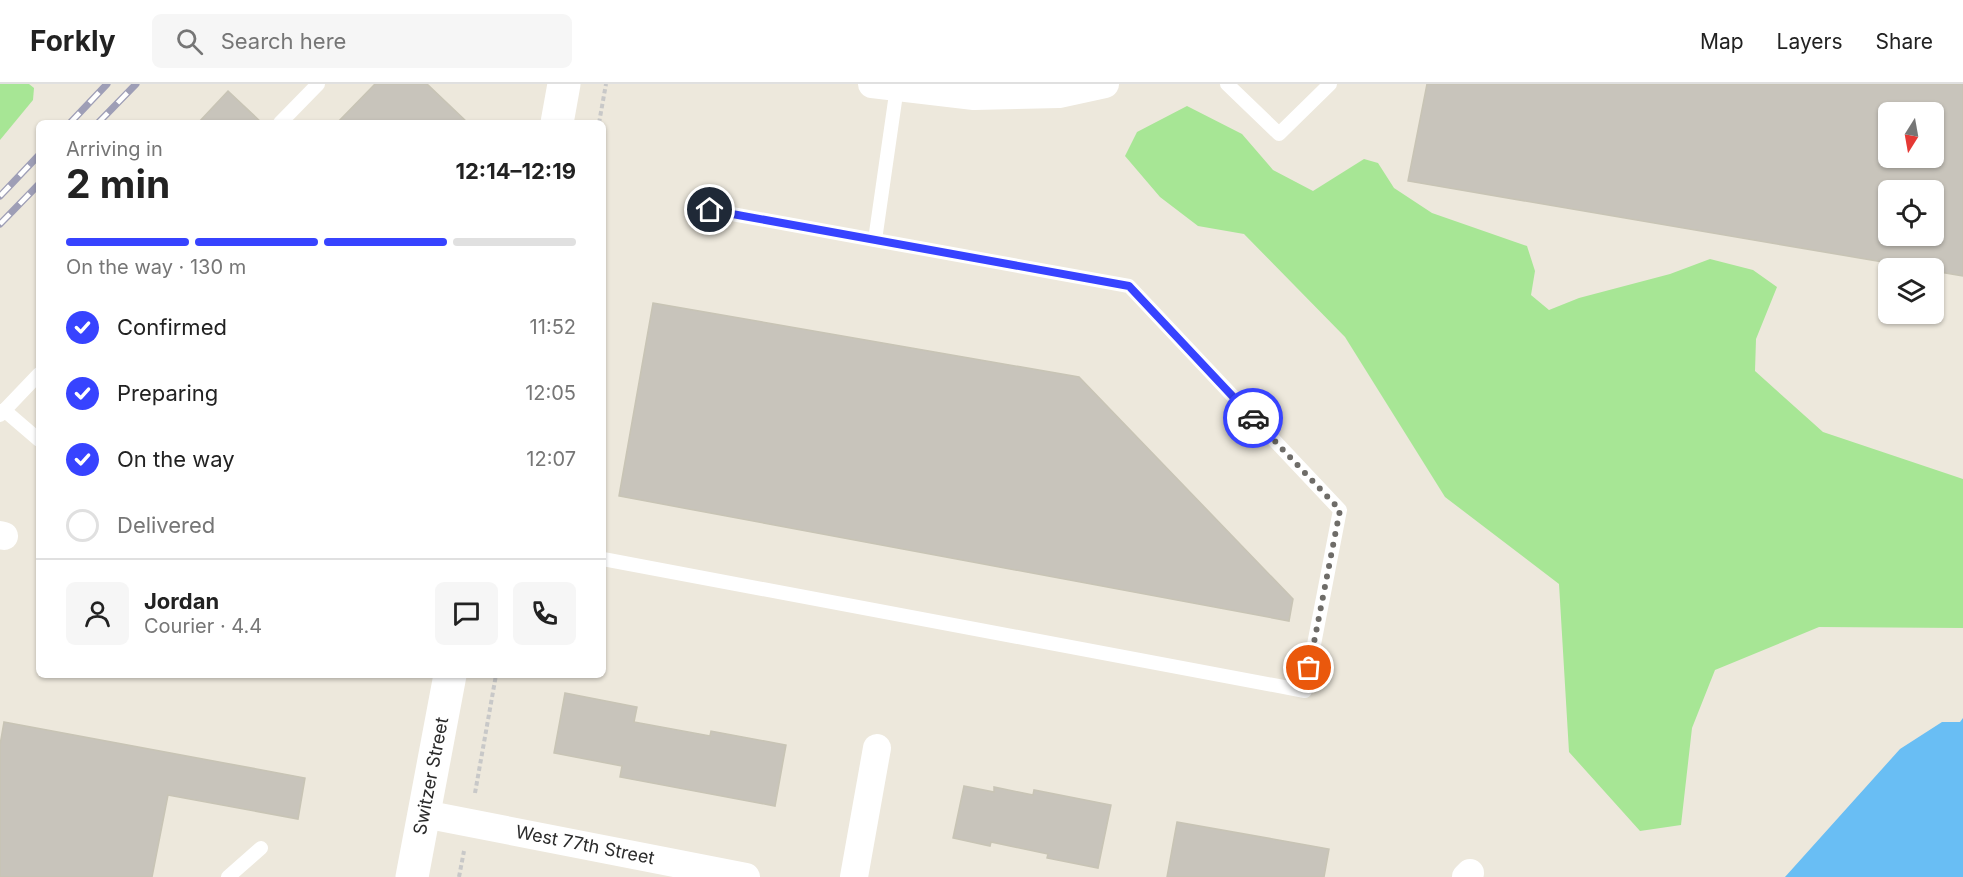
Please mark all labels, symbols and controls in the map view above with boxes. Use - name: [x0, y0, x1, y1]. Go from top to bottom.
- search box: [152, 14, 572, 68]
- text: Forkly: [30, 24, 116, 58]
- icon: search: [173, 25, 206, 58]
- text: Search here: [221, 28, 346, 54]
- text: Map: [1700, 29, 1744, 54]
- text: Layers: [1777, 29, 1843, 54]
- text: Share: [1876, 29, 1933, 54]
- north arrow: [1878, 102, 1944, 168]
- map controls: [1878, 102, 1944, 324]
- text: Arriving in: [66, 137, 163, 161]
- text: 12:14–12:19: [455, 158, 576, 184]
- text: 2 min: [66, 160, 170, 207]
- button: locate: [1878, 180, 1944, 246]
- pin: [684, 184, 735, 235]
- icon: home: [693, 193, 726, 226]
- text: On the way · 130 m: [66, 255, 246, 279]
- button: layers: [1878, 258, 1944, 324]
- icon: check: [66, 311, 99, 344]
- text: Confirmed: [117, 314, 227, 340]
- text: 11:52: [530, 315, 576, 339]
- icon: check: [66, 377, 99, 410]
- text: Preparing: [117, 380, 218, 406]
- text: 12:05: [525, 381, 576, 405]
- courier: [1223, 388, 1283, 448]
- icon: car: [1237, 402, 1270, 435]
- icon: check: [66, 443, 99, 476]
- text: On the way: [117, 446, 235, 472]
- text: 12:07: [526, 447, 576, 471]
- text: Delivered: [117, 512, 215, 538]
- button: person: [66, 582, 129, 645]
- button: chat: [435, 582, 498, 645]
- button: phone: [513, 582, 576, 645]
- text: Jordan: [144, 588, 219, 614]
- text: Courier · 4.4: [144, 614, 262, 638]
- pin: [1283, 642, 1334, 693]
- icon: bag: [1292, 651, 1325, 684]
- street label: Switzer Street: [409, 715, 452, 836]
- street label: West 77th Street: [514, 821, 656, 868]

